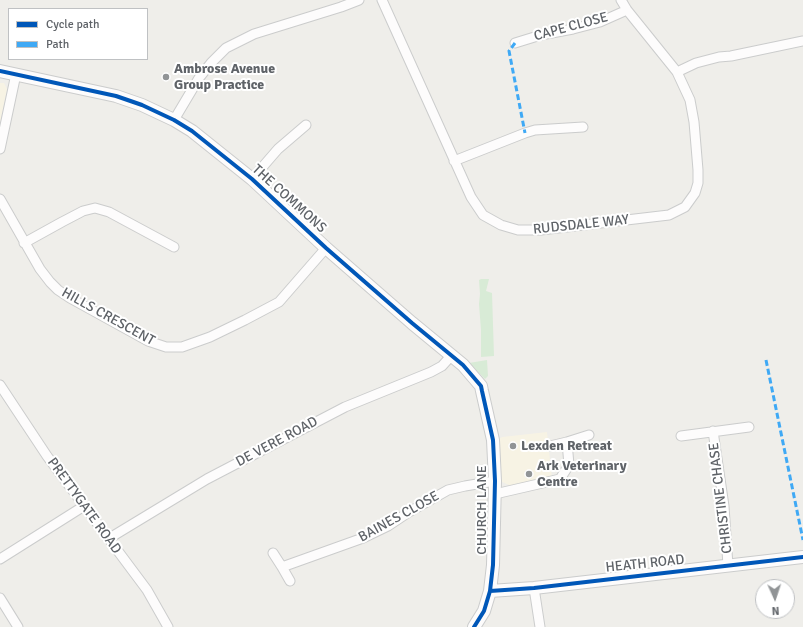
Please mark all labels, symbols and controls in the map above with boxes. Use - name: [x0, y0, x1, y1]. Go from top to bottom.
- legend: [8, 8, 148, 60]
- street label: CAPE CLOSE: [532, 9, 610, 45]
- text: Cycle path: [46, 17, 99, 32]
- text: Path: [46, 37, 69, 52]
- place label: Ambrose Avenue Group Practice: [174, 61, 275, 94]
- marker: Ambrose Avenue Group Practice: [161, 72, 171, 82]
- street label: THE COMMONS: [248, 161, 330, 237]
- street label: RUDSDALE WAY: [532, 212, 630, 238]
- street label: HILLS CRESCENT: [58, 284, 158, 350]
- street label: DE VERE ROAD: [233, 413, 321, 471]
- place label: Lexden Retreat: [521, 438, 612, 454]
- marker: Lexden Retreat: [508, 441, 518, 451]
- street label: CHRISTINE CHASE: [706, 442, 736, 554]
- street label: PRETTYGATE ROAD: [43, 455, 125, 557]
- place label: Ark Veterinary Centre: [537, 458, 627, 490]
- street label: CHURCH LANE: [474, 465, 490, 555]
- marker: Ark Veterinary Centre: [524, 469, 534, 479]
- street label: BAINES CLOSE: [356, 488, 442, 546]
- street label: HEATH ROAD: [605, 551, 685, 577]
- north arrow: [755, 579, 795, 619]
- text: N: [771, 604, 780, 617]

